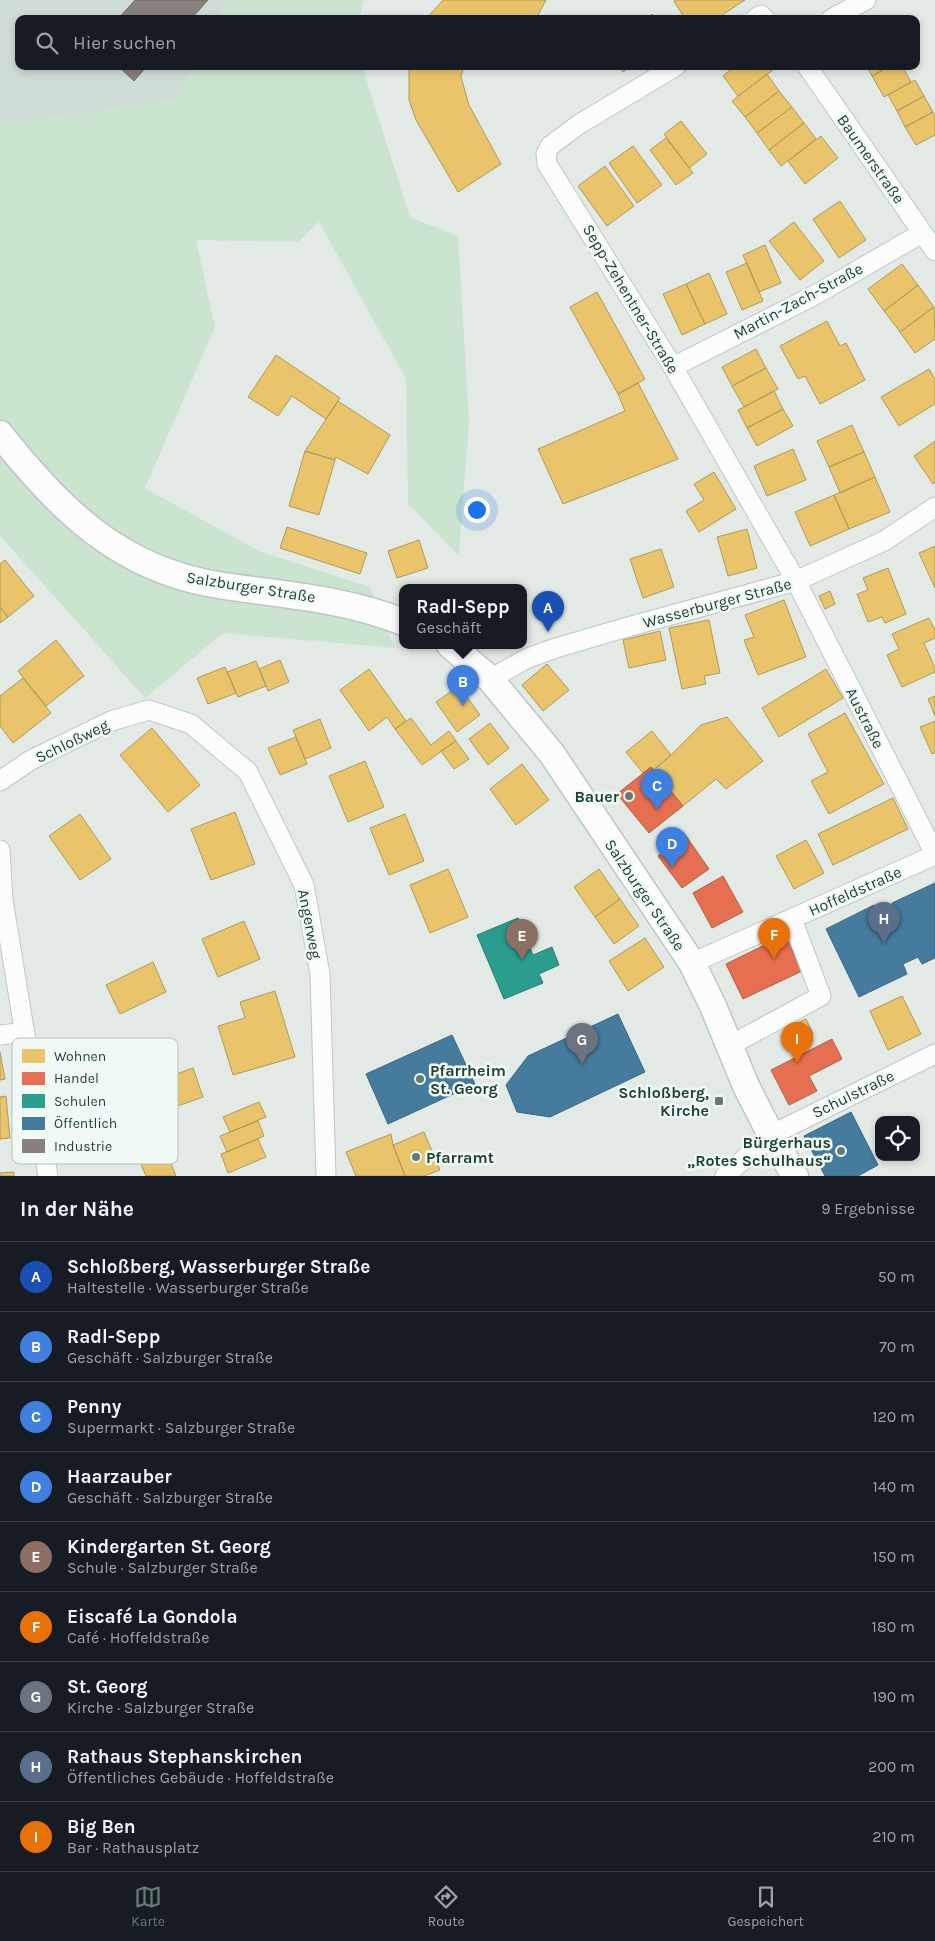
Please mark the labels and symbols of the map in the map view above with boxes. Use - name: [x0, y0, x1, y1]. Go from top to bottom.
- street label: Baumerstraße: [833, 111, 909, 207]
- street label: Sepp-Zehentner-Straße: [579, 221, 683, 377]
- street label: Martin-Zach-Straße: [730, 259, 866, 343]
- your location: [464, 497, 490, 523]
- street label: Salzburger Straße: [185, 567, 317, 607]
- street label: Wasserburger Straße: [641, 574, 793, 632]
- pin: A: [532, 591, 564, 632]
- pin: B: [447, 665, 479, 706]
- street label: Austraße: [842, 684, 888, 752]
- street label: Schloßweg: [32, 715, 112, 767]
- pin: C: [641, 769, 673, 810]
- place label: Bauer: [574, 787, 620, 806]
- marker: Bauer: [623, 790, 635, 802]
- pin: D: [656, 827, 688, 868]
- street label: Salzburger Straße: [601, 836, 689, 954]
- street label: Hoffeldstraße: [806, 862, 904, 920]
- street label: Angerweg: [294, 887, 326, 961]
- pin: H: [868, 902, 900, 943]
- pin: F: [758, 918, 790, 959]
- pin: E: [506, 919, 538, 960]
- pin: I: [781, 1022, 813, 1063]
- pin: G: [566, 1023, 598, 1064]
- legend: [12, 1038, 178, 1164]
- text: Wohnen: [54, 1048, 106, 1065]
- place label: Pfarrheim St. Georg: [430, 1061, 506, 1098]
- street label: Schulstraße: [809, 1066, 897, 1122]
- text: Handel: [54, 1070, 99, 1087]
- marker: Pfarrheim St. Georg: [414, 1073, 426, 1085]
- place label: Schloßberg, Kirche: [618, 1083, 709, 1120]
- text: Schulen: [54, 1093, 106, 1110]
- marker: Schloßberg, Kirche: [713, 1095, 725, 1107]
- text: Öffentlich: [54, 1115, 117, 1132]
- place label: Bürgerhaus „Rotes Schulhaus“: [687, 1133, 831, 1170]
- text: Industrie: [54, 1138, 112, 1155]
- marker: Bürgerhaus „Rotes Schulhaus“: [835, 1145, 847, 1157]
- place label: Pfarramt: [426, 1148, 494, 1167]
- marker: Pfarramt: [410, 1151, 422, 1163]

